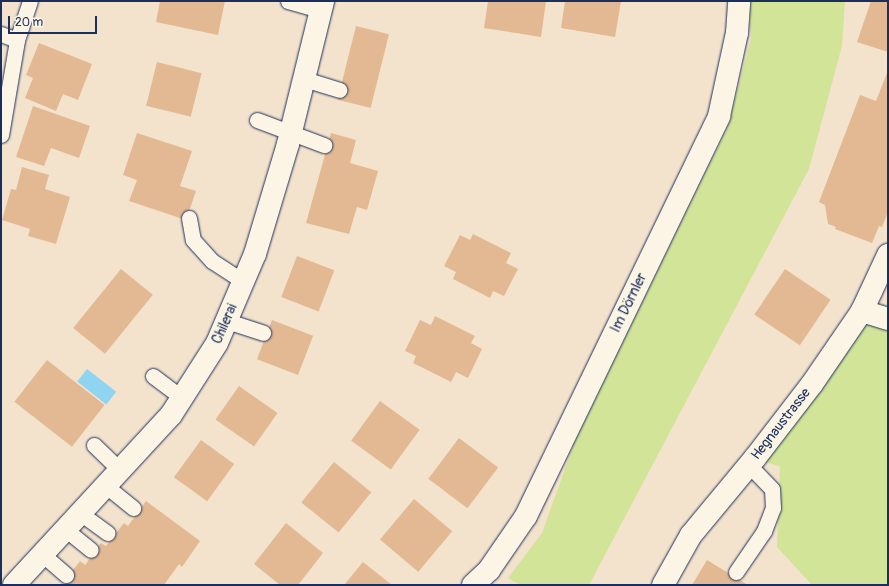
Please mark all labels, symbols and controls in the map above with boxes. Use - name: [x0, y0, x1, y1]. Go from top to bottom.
- scale bar: [10, 8, 99, 34]
- text: 20 m: [15, 15, 43, 30]
- street label: Im Dörnler: [607, 271, 651, 335]
- street label: Chilerai: [209, 301, 241, 347]
- street label: Hegnaustrasse: [748, 385, 814, 463]

